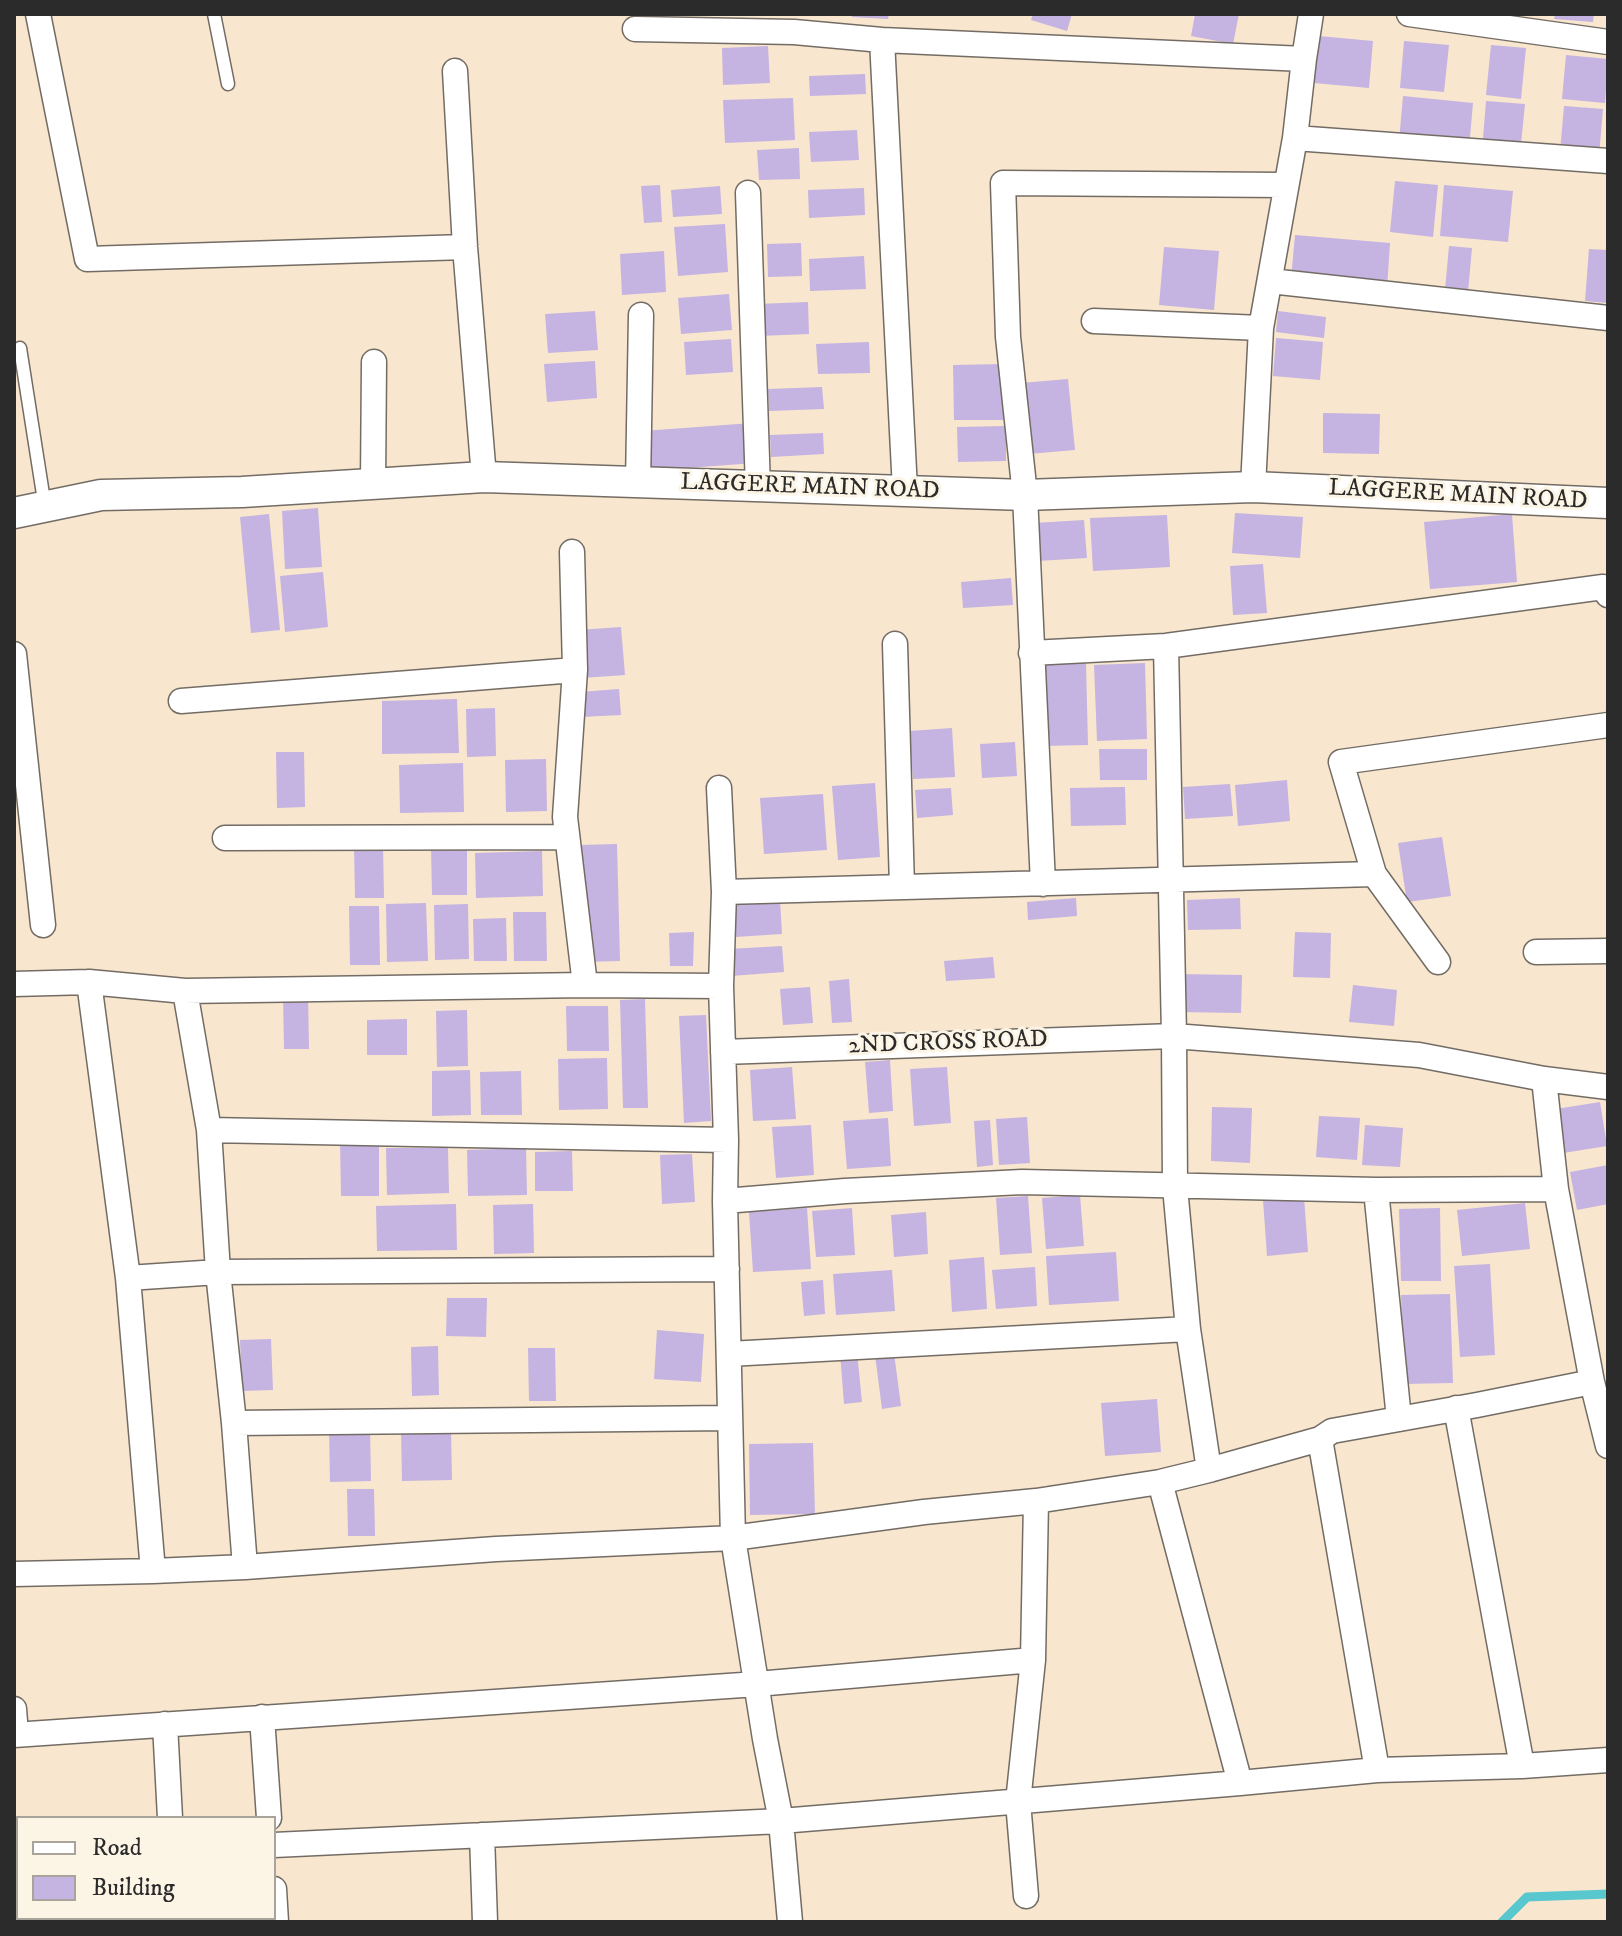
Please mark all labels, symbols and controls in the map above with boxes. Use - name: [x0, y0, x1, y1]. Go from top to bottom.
- street label: LAGGERE MAIN ROAD: [680, 469, 940, 507]
- street label: LAGGERE MAIN ROAD: [1328, 475, 1588, 517]
- street label: 2ND CROSS ROAD: [848, 1026, 1048, 1062]
- legend: [16, 1816, 276, 1920]
- text: Road: [92, 1833, 142, 1863]
- text: Building: [92, 1873, 175, 1903]

